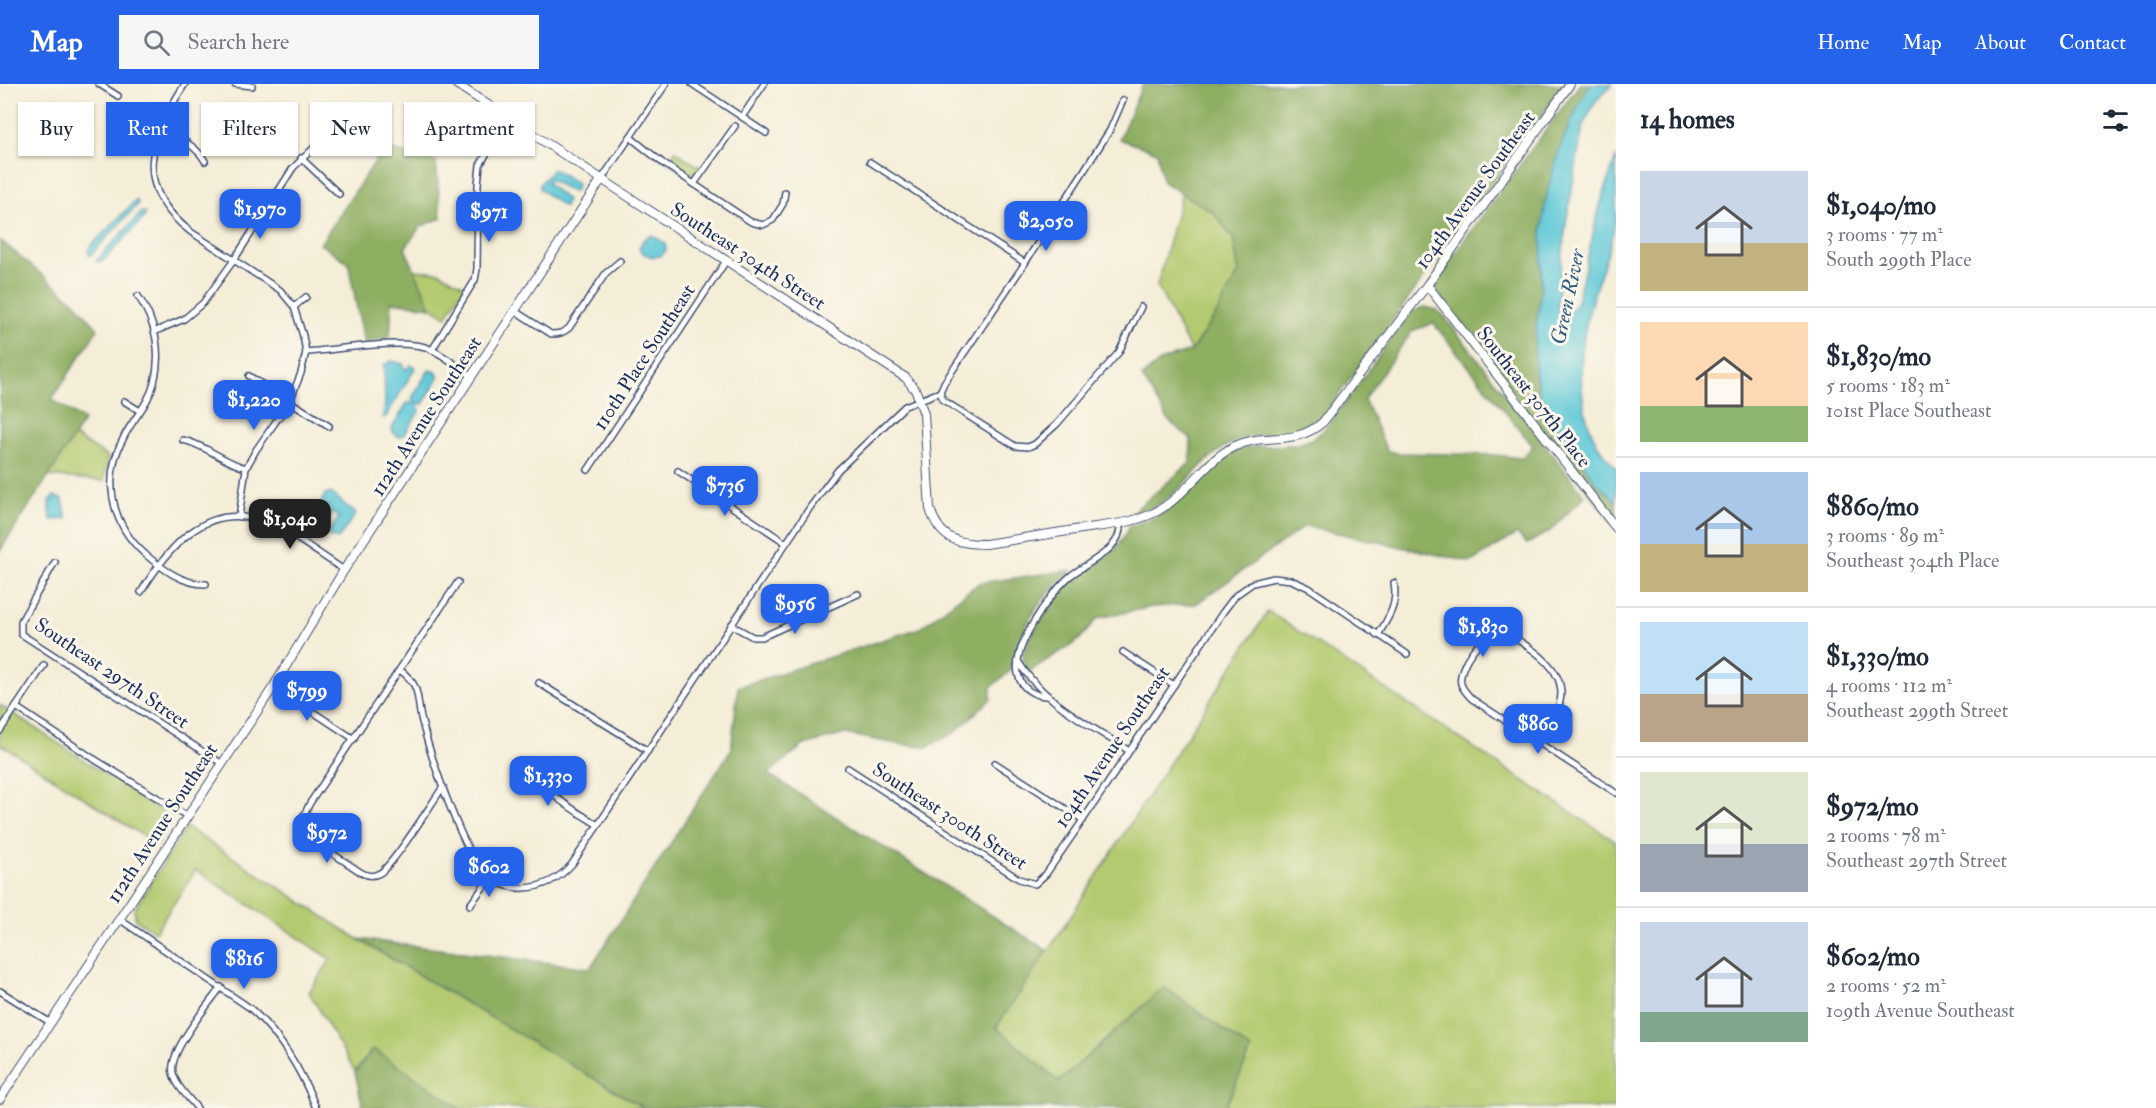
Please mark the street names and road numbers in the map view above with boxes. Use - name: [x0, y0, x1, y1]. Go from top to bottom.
- street label: 104th Avenue Southeast: [1409, 106, 1541, 274]
- street label: Southeast 304th Street: [666, 196, 831, 316]
- street label: 110th Place Southeast: [587, 279, 701, 435]
- street label: Southeast 307th Place: [1471, 322, 1597, 472]
- street label: 112th Avenue Southeast: [365, 331, 487, 501]
- street label: Southeast 297th Street: [30, 612, 194, 734]
- street label: 104th Avenue Southeast: [1049, 661, 1176, 832]
- street label: 112th Avenue Southeast: [101, 738, 223, 908]
- street label: Southeast 300th Street: [868, 757, 1033, 876]

